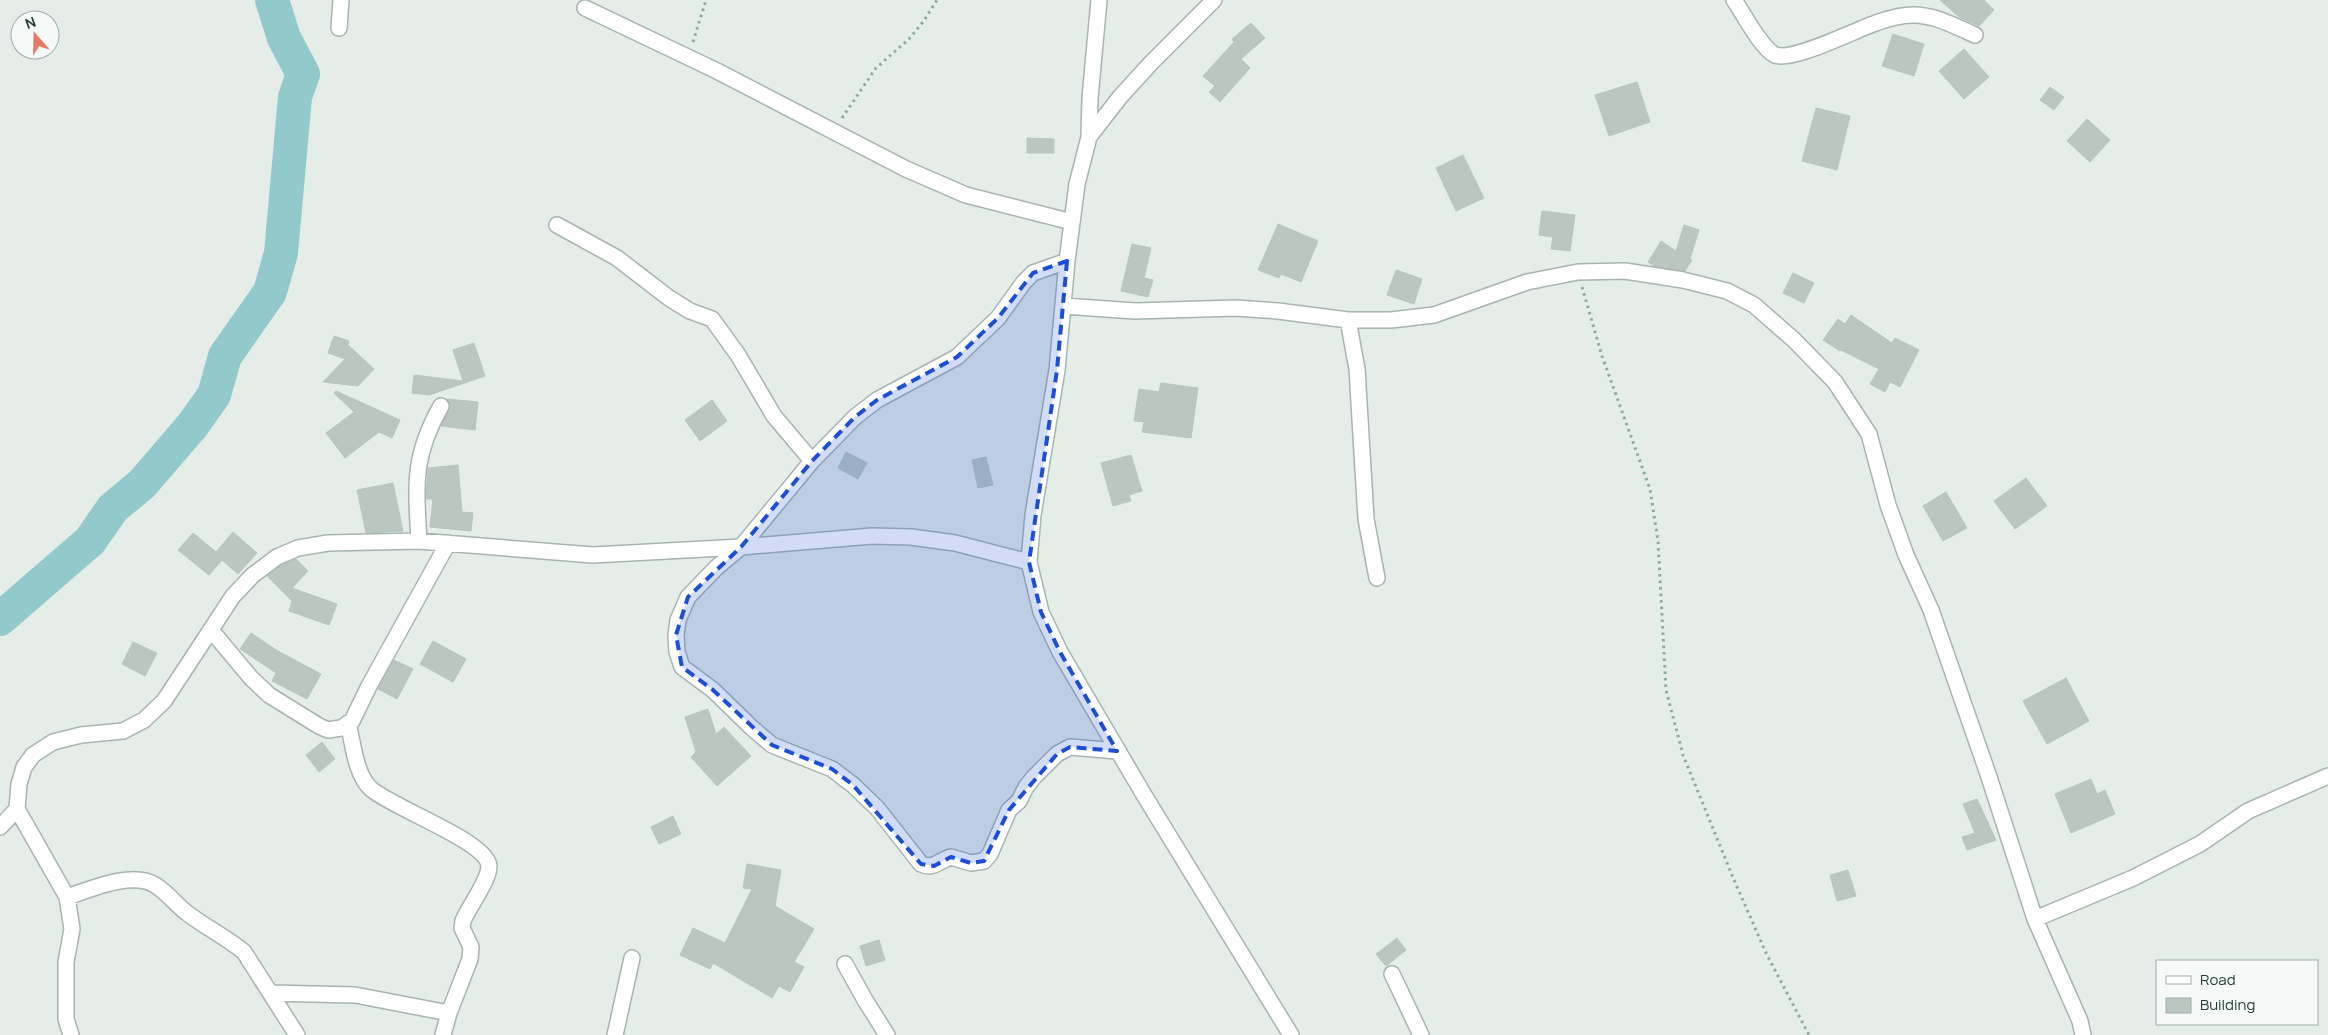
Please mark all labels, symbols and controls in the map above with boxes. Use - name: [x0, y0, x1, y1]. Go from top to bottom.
- north arrow: [10, 10, 60, 60]
- text: N: [22, 12, 38, 33]
- legend: [2156, 960, 2318, 1025]
- text: Road: [2200, 969, 2236, 990]
- text: Building: [2200, 994, 2255, 1015]

